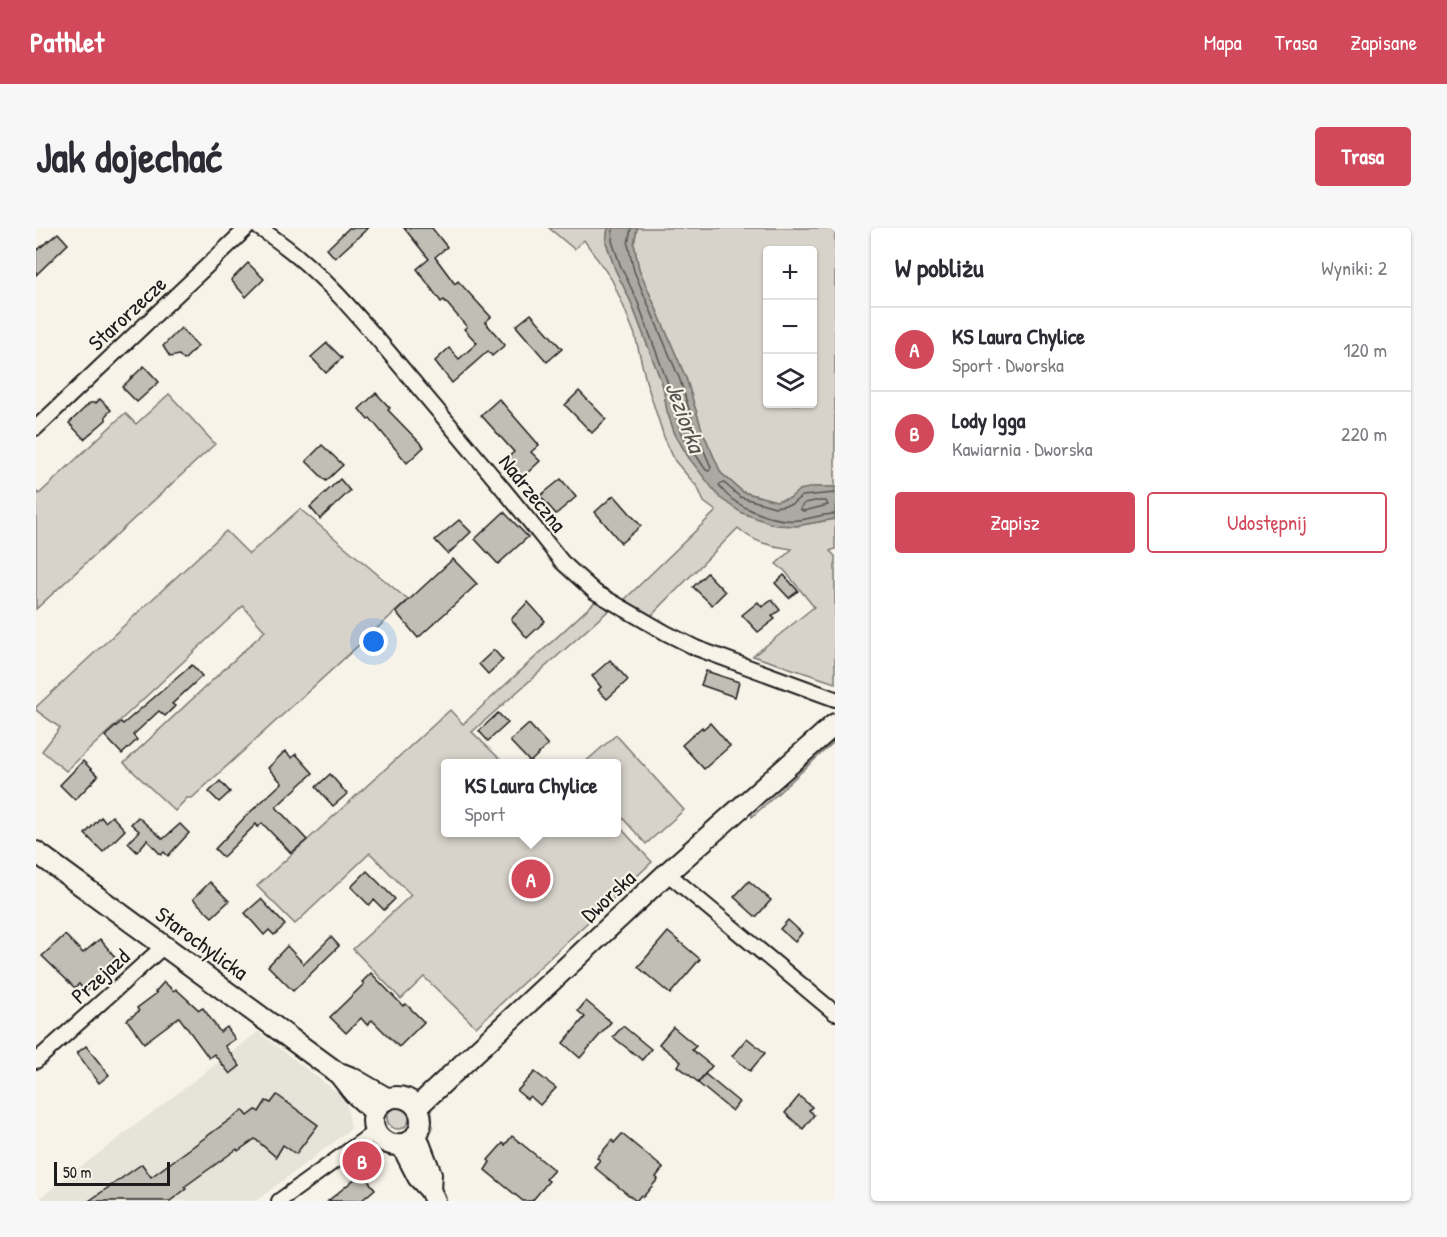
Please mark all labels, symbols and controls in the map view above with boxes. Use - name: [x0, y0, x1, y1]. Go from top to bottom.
- text: Pathlet: [30, 23, 104, 61]
- text: Mapa: [1204, 28, 1242, 57]
- text: Trasa: [1275, 28, 1317, 57]
- text: Zapisane: [1350, 28, 1417, 57]
- button: Trasa: [1315, 127, 1411, 186]
- text: Jak dojechać: [36, 128, 222, 185]
- map controls: [763, 246, 817, 408]
- button: +: [763, 246, 817, 300]
- text: W pobliżu: [895, 250, 984, 285]
- text: Wyniki: 2: [1321, 254, 1387, 281]
- street label: Starorzecze: [81, 269, 173, 357]
- button: −: [763, 300, 817, 354]
- text: KS Laura Chylice: [952, 321, 1085, 351]
- text: A: [910, 336, 919, 363]
- text: 120 m: [1343, 336, 1387, 363]
- text: Sport · Dworska: [952, 351, 1064, 378]
- button: layers: [763, 354, 817, 408]
- water label: Jeziorka: [659, 377, 714, 459]
- text: Lody Igga: [952, 405, 1025, 435]
- text: B: [909, 420, 920, 447]
- text: 220 m: [1341, 420, 1387, 447]
- text: Kawiarnia · Dworska: [952, 435, 1093, 462]
- street label: Nadrzeczna: [492, 448, 574, 539]
- button: Zapisz: [895, 492, 1135, 553]
- button: Udostępnij: [1147, 492, 1387, 553]
- your location: [359, 627, 388, 656]
- popup: [441, 759, 621, 837]
- text: KS Laura Chylice: [464, 770, 598, 800]
- text: Sport: [464, 800, 505, 827]
- pin: A: [512, 856, 550, 902]
- street label: Dworska: [574, 863, 642, 929]
- street label: Starochylicka: [150, 899, 255, 987]
- street label: Przejazd: [64, 941, 136, 1010]
- pin: B: [342, 1138, 382, 1184]
- scale bar: [54, 1159, 170, 1186]
- text: 50 m: [63, 1161, 92, 1183]

